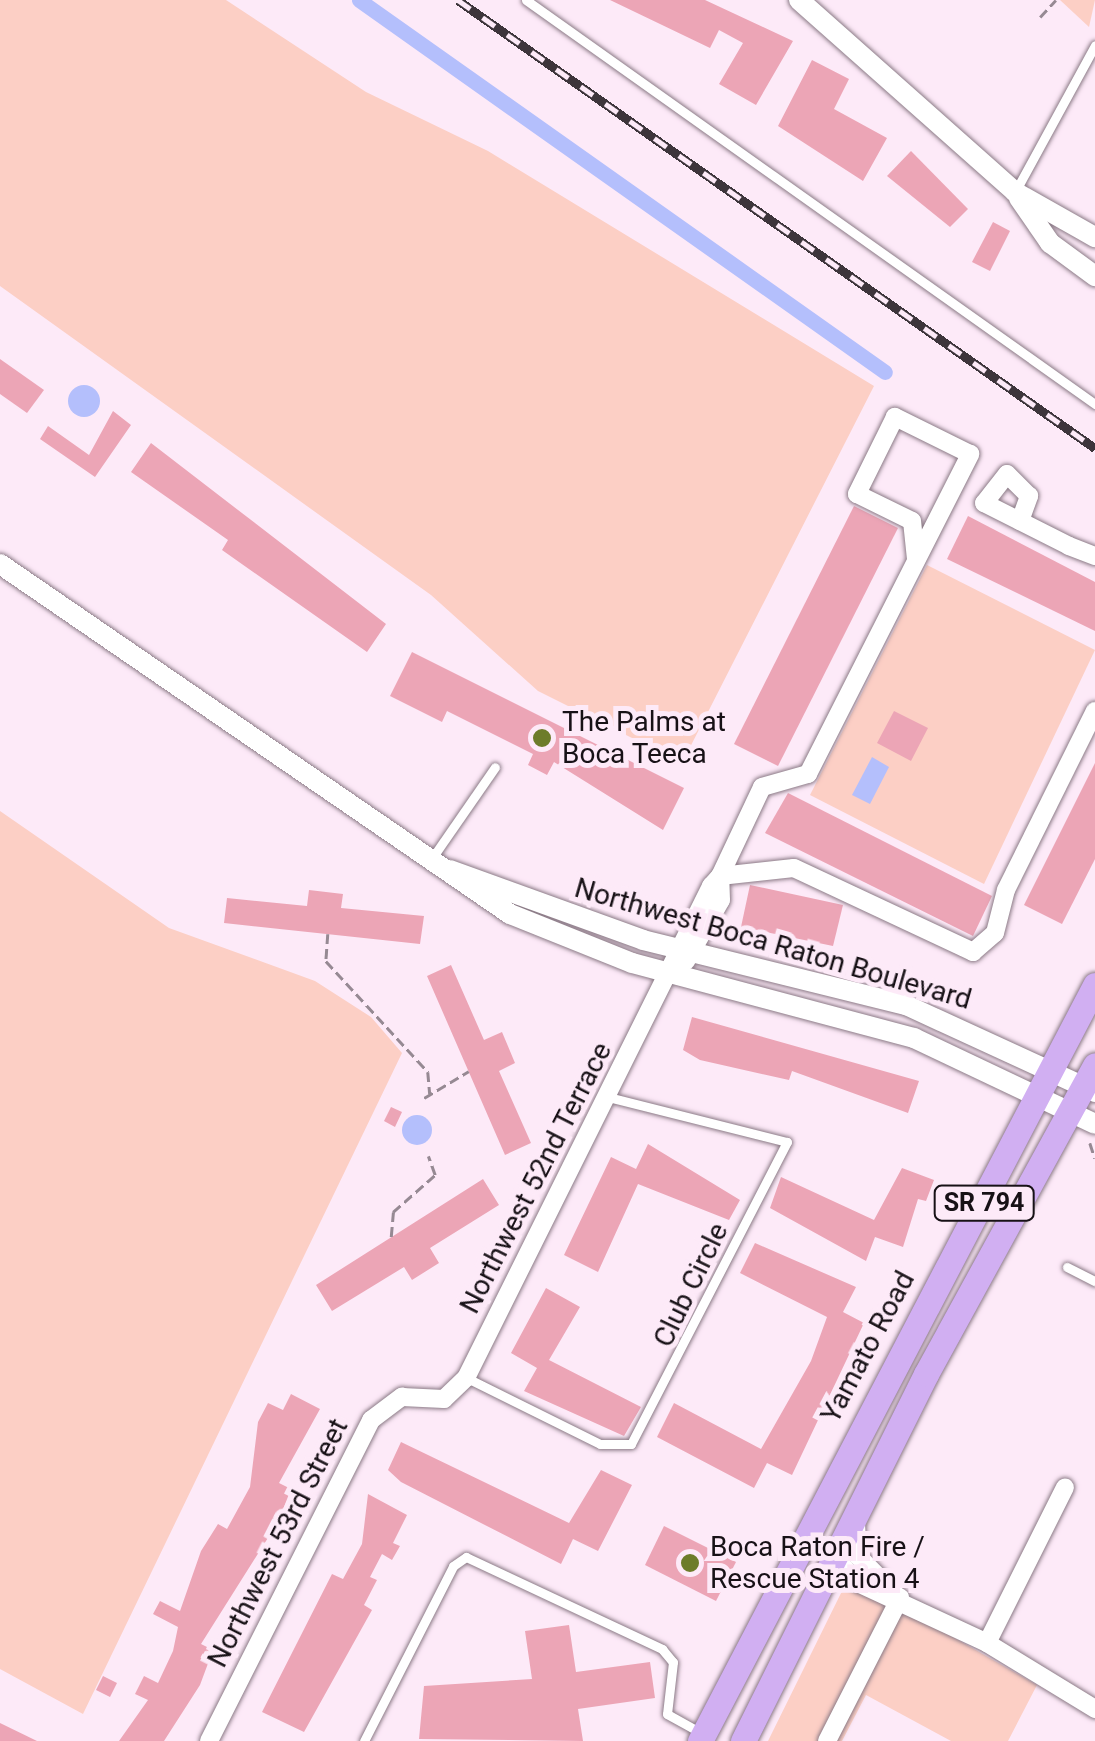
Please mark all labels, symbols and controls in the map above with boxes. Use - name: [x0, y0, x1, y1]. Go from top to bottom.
- place label: The Palms at Boca Teeca: [562, 705, 726, 771]
- marker: The Palms at Boca Teeca: [531, 727, 553, 749]
- street label: Northwest Boca Raton Boulevard: [571, 871, 975, 1017]
- street label: Northwest 52nd Terrace: [453, 1037, 619, 1319]
- road number: SR 794: [932, 1183, 1036, 1223]
- street label: Club Circle: [647, 1218, 735, 1352]
- street label: Yamato Road: [814, 1265, 922, 1429]
- street label: Northwest 53rd Street: [201, 1413, 355, 1673]
- place label: Boca Raton Fire / Rescue Station 4: [710, 1530, 925, 1596]
- marker: Boca Raton Fire / Rescue Station 4: [679, 1552, 701, 1574]

